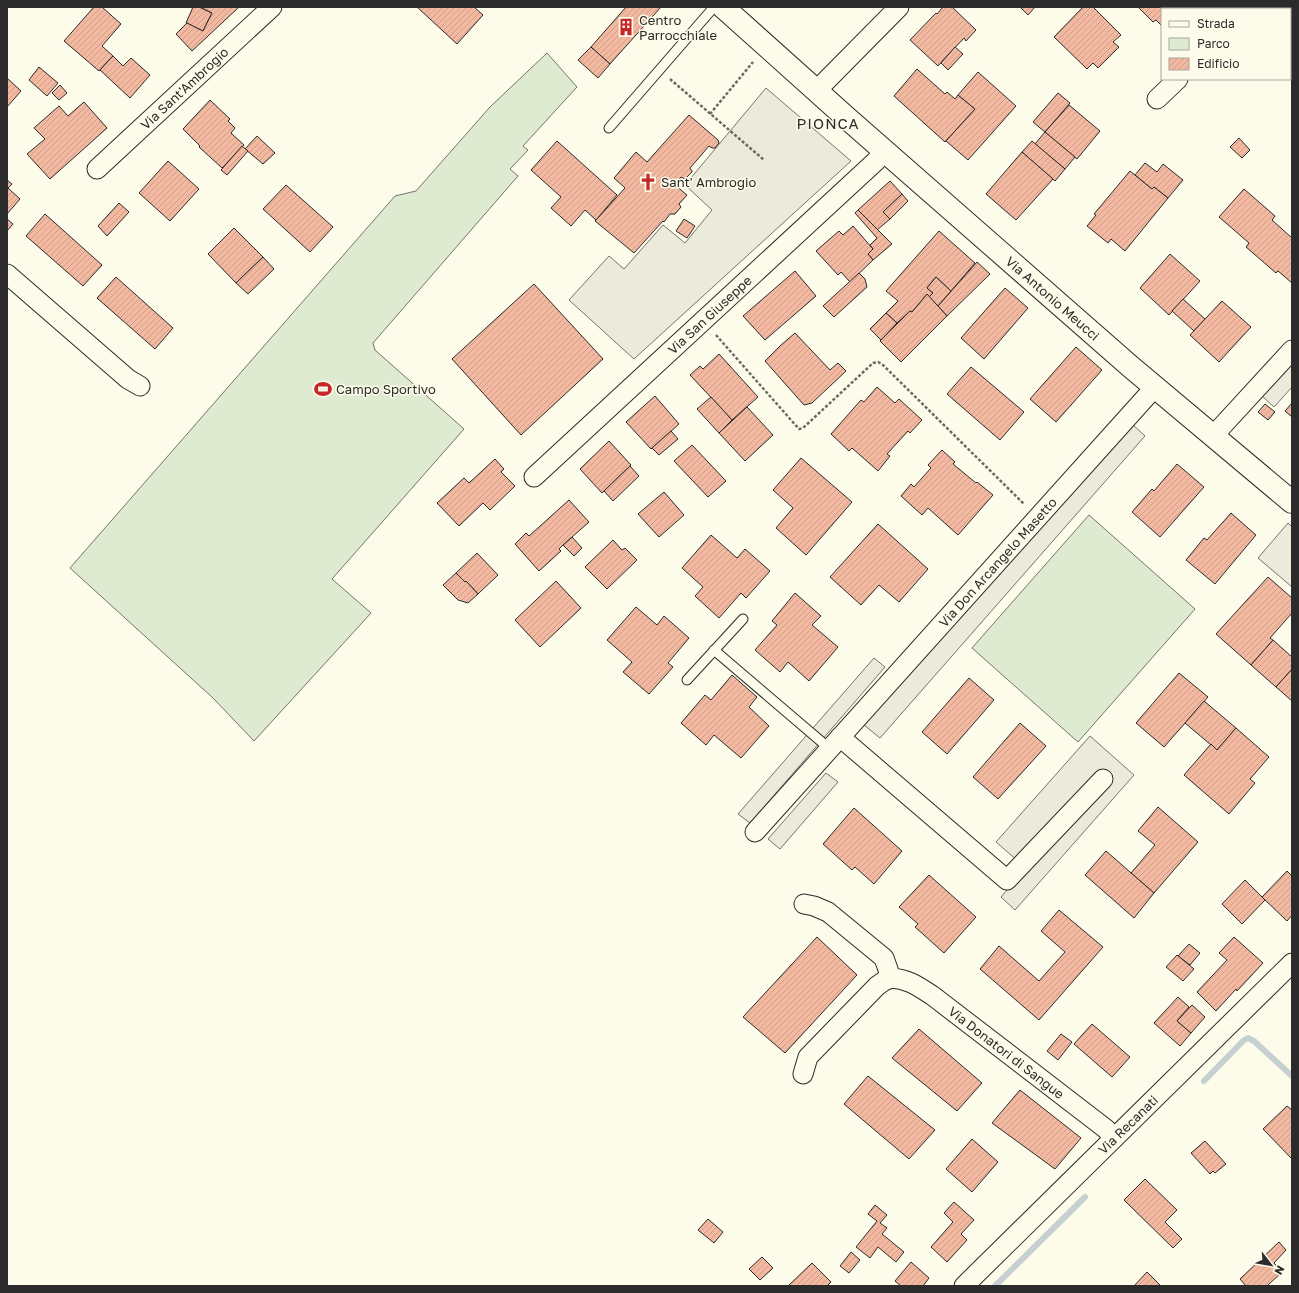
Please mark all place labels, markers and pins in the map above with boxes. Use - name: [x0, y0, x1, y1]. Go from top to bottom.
- place label: Centro Parrocchiale: [639, 12, 717, 43]
- building icon: Centro Parrocchiale: [616, 17, 636, 37]
- church icon: Sant' Ambrogio: [638, 172, 658, 192]
- place label: Sant' Ambrogio: [661, 174, 756, 190]
- sports icon: Campo Sportivo: [313, 379, 333, 399]
- place label: Campo Sportivo: [336, 381, 436, 397]

